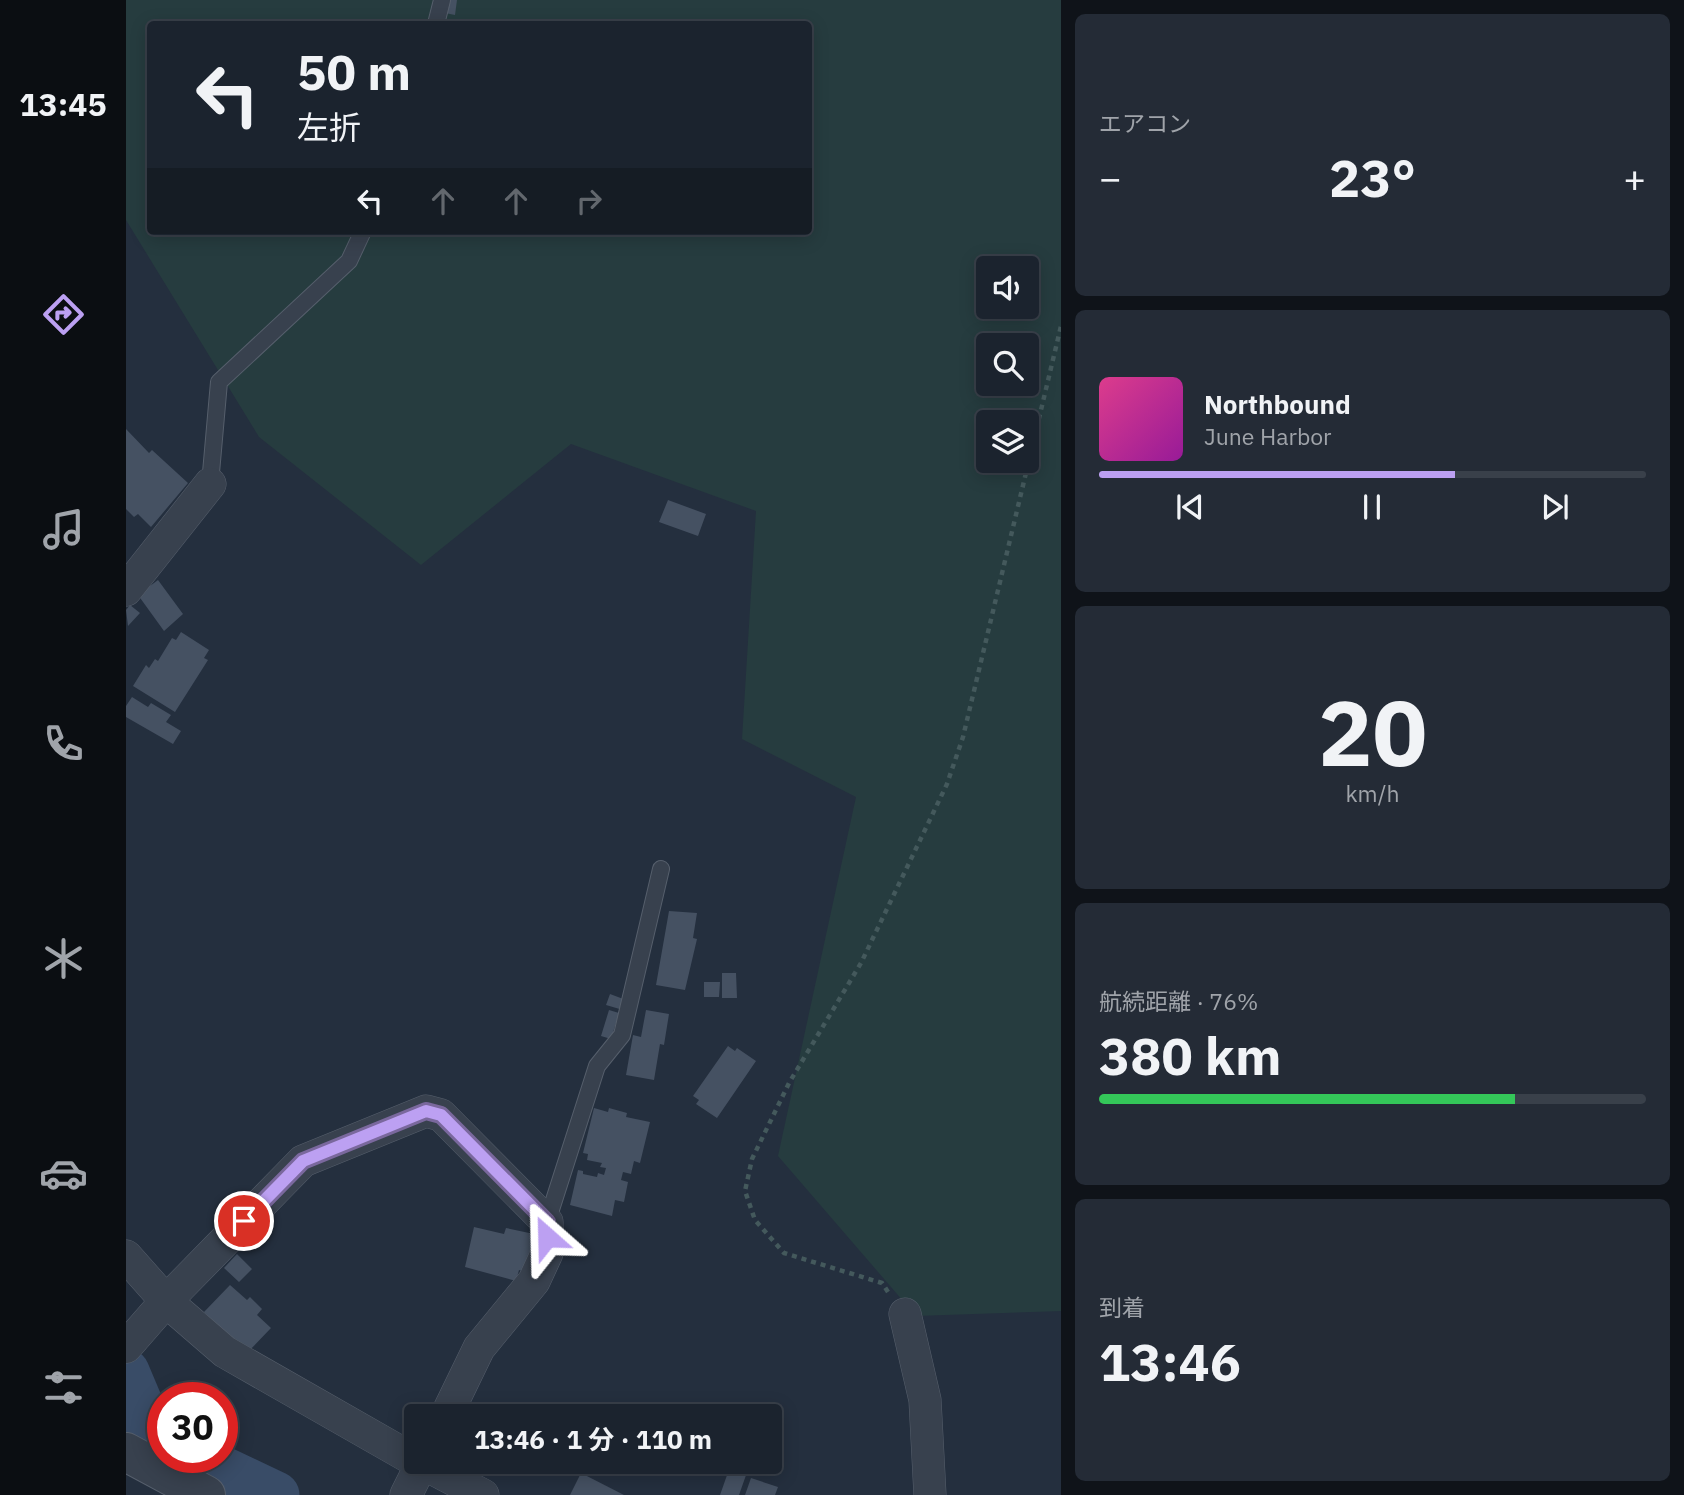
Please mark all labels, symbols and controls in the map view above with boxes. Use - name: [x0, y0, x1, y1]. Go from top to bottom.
- text: 50 m: [297, 40, 411, 103]
- icon: left: [182, 49, 273, 140]
- text: 13:45: [19, 83, 107, 125]
- text: 左折: [297, 106, 361, 148]
- text: エアコン: [1099, 108, 1191, 138]
- text: 23°: [1329, 144, 1416, 211]
- text: −: [1099, 153, 1122, 202]
- text: +: [1623, 153, 1646, 202]
- icon: left: [351, 182, 389, 220]
- icon: ahead: [424, 182, 462, 220]
- icon: ahead: [497, 182, 535, 220]
- icon: right: [570, 182, 608, 220]
- map controls: [976, 256, 1039, 473]
- button: sound: [976, 256, 1039, 319]
- icon: directions: [39, 290, 88, 339]
- button: search: [976, 333, 1039, 396]
- text: Northbound: [1204, 387, 1351, 421]
- button: layers: [976, 410, 1039, 473]
- text: June Harbor: [1204, 421, 1332, 451]
- icon: previous: [1171, 488, 1209, 526]
- icon: pause: [1353, 488, 1391, 526]
- icon: next: [1536, 488, 1574, 526]
- icon: music: [39, 505, 88, 554]
- text: 20: [1318, 673, 1427, 791]
- icon: phone: [39, 719, 88, 768]
- text: km/h: [1345, 778, 1400, 808]
- icon: climate: [39, 934, 88, 983]
- text: 航続距離 · 76%: [1099, 986, 1258, 1016]
- text: 380 km: [1099, 1022, 1281, 1089]
- icon: car: [39, 1149, 88, 1198]
- pin: [214, 1191, 274, 1251]
- position arrow: [510, 1200, 584, 1274]
- icon: arrive: [225, 1202, 263, 1240]
- text: 到着: [1099, 1292, 1145, 1322]
- text: 13:46: [1099, 1328, 1241, 1395]
- icon: filters: [39, 1363, 88, 1412]
- speed limit sign: 30: [147, 1382, 238, 1473]
- text: 13:46 · 1 分 · 110 m: [474, 1422, 712, 1456]

